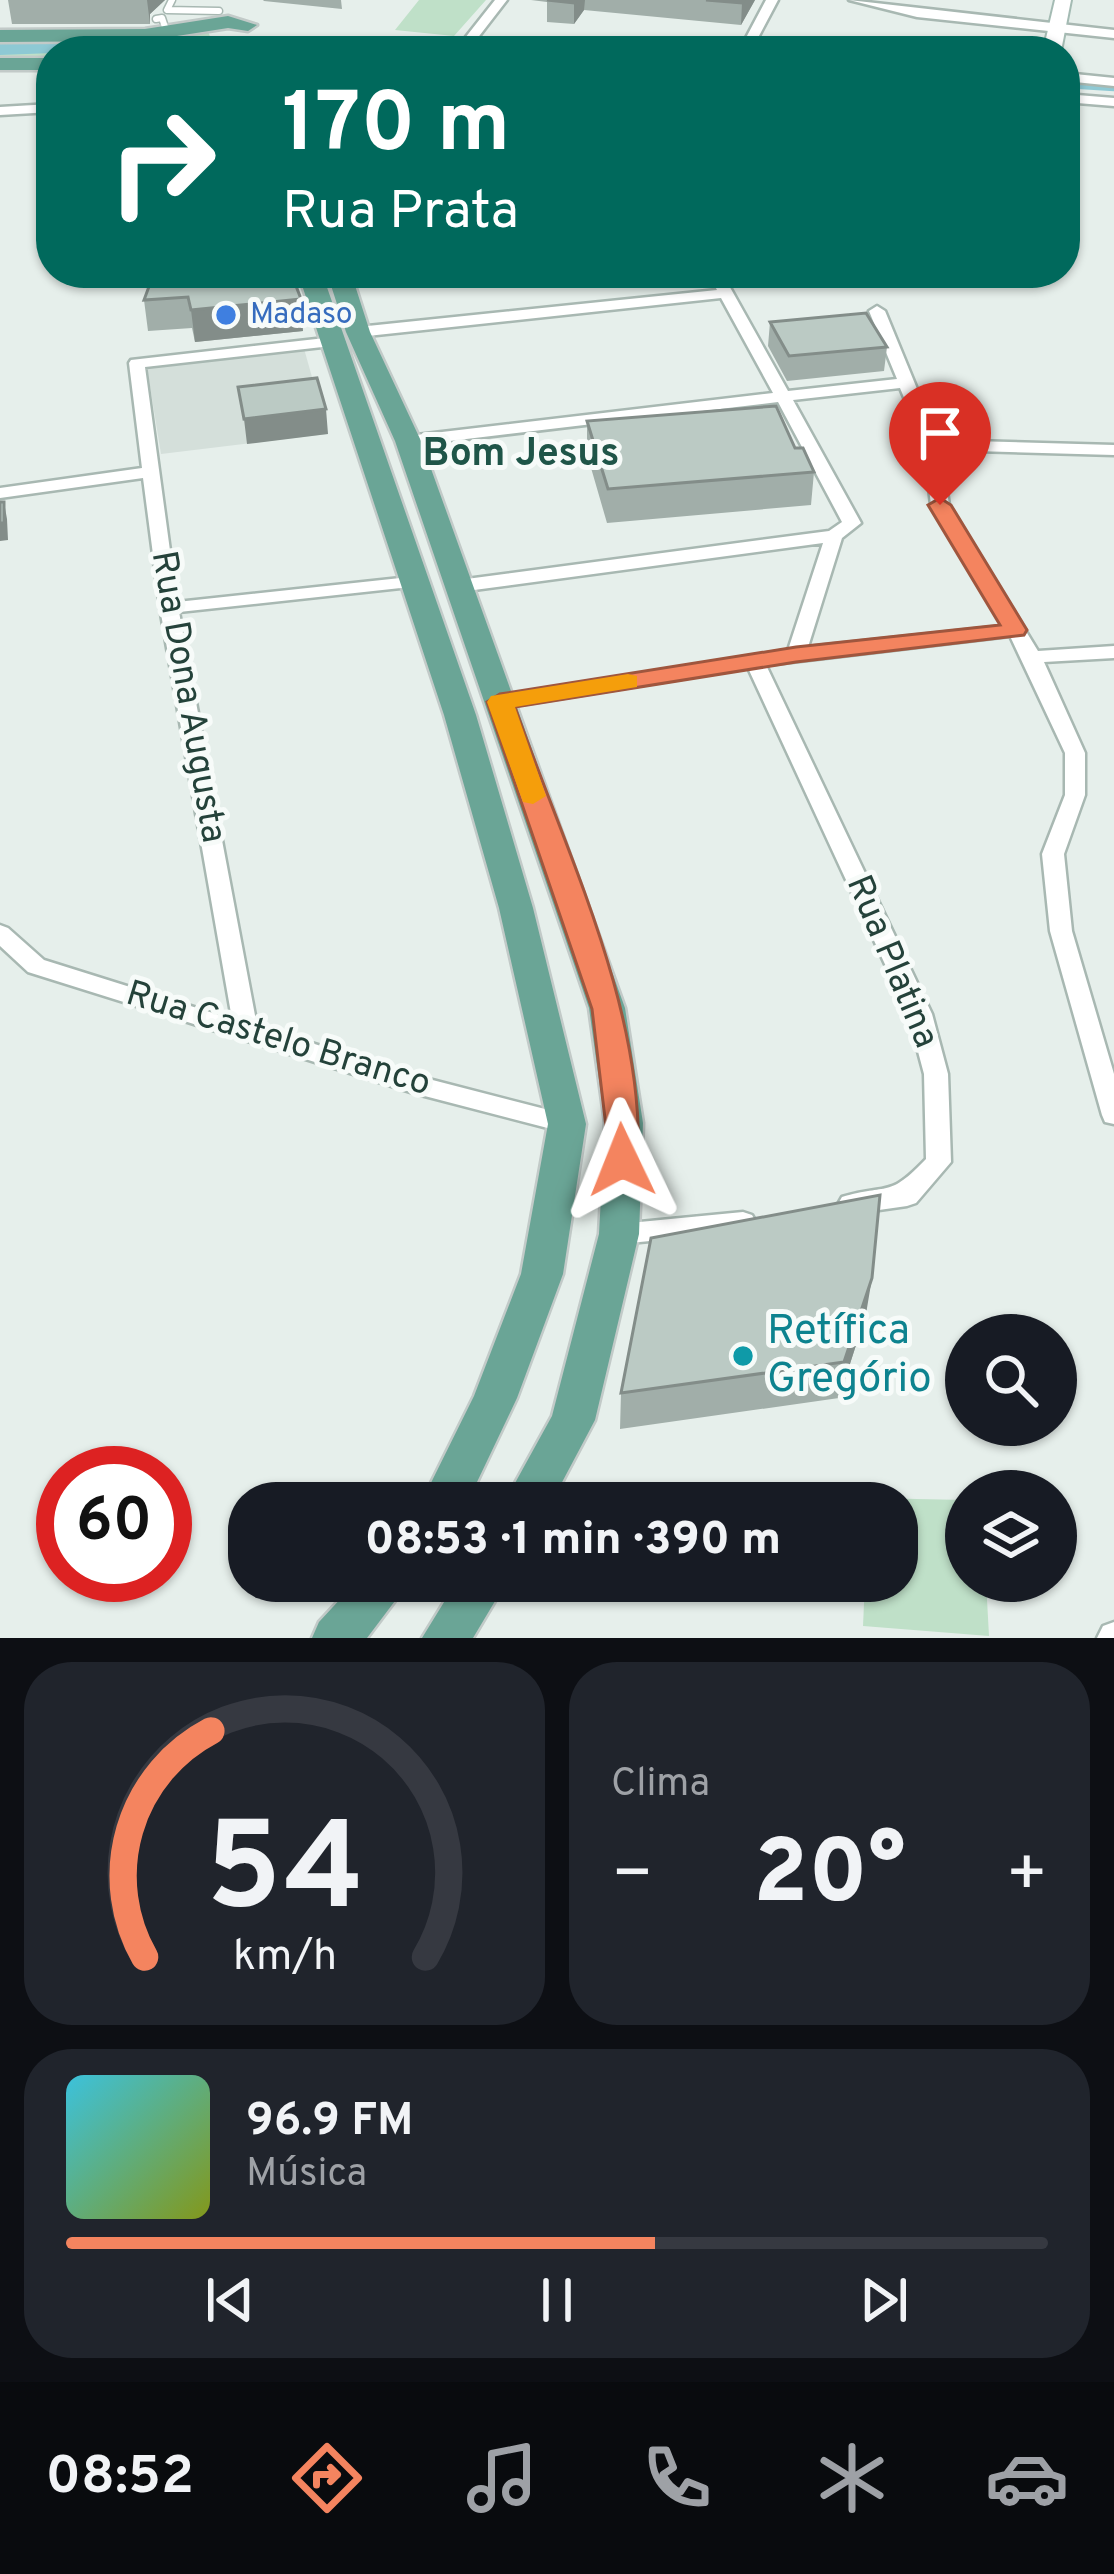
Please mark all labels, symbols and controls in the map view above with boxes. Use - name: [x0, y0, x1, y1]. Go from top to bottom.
- text: 170 m: [282, 75, 510, 181]
- icon: right: [84, 84, 240, 240]
- text: Rua Prata: [282, 179, 519, 248]
- place label: Madaso: [250, 297, 353, 334]
- marker: Madaso: [213, 302, 239, 328]
- pin: [889, 382, 991, 505]
- icon: arrive: [907, 400, 973, 466]
- district label: Bom Jesus: [422, 431, 620, 480]
- street label: Rua Dona Augusta: [139, 548, 235, 846]
- street label: Rua Platina: [834, 869, 948, 1055]
- street label: Rua Castelo Branco: [120, 972, 436, 1108]
- position arrow: [559, 1097, 685, 1223]
- place label: Retífica Gregório: [767, 1306, 932, 1407]
- map controls: [945, 1314, 1077, 1602]
- button: search: [945, 1314, 1077, 1446]
- marker: Retífica Gregório: [730, 1343, 756, 1369]
- speed limit sign: 60: [36, 1446, 192, 1602]
- button: layers: [945, 1470, 1077, 1602]
- text: 08:53 · 1 min · 390 m: [365, 1513, 781, 1570]
- text: Clima: [611, 1761, 710, 1810]
- text: 54: [205, 1796, 364, 1954]
- text: 20°: [753, 1821, 906, 1934]
- text: −: [611, 1836, 654, 1919]
- text: +: [1005, 1836, 1048, 1919]
- text: km/h: [232, 1930, 337, 1984]
- text: 96.9 FM: [246, 2094, 413, 2151]
- text: Música: [246, 2151, 367, 2200]
- icon: previous: [197, 2267, 263, 2333]
- icon: pause: [524, 2267, 590, 2333]
- icon: next: [851, 2267, 917, 2333]
- icon: directions: [285, 2436, 369, 2520]
- icon: music: [460, 2436, 544, 2520]
- icon: phone: [635, 2436, 719, 2520]
- icon: climate: [810, 2436, 894, 2520]
- icon: car: [985, 2436, 1069, 2520]
- text: 08:52: [45, 2444, 194, 2513]

